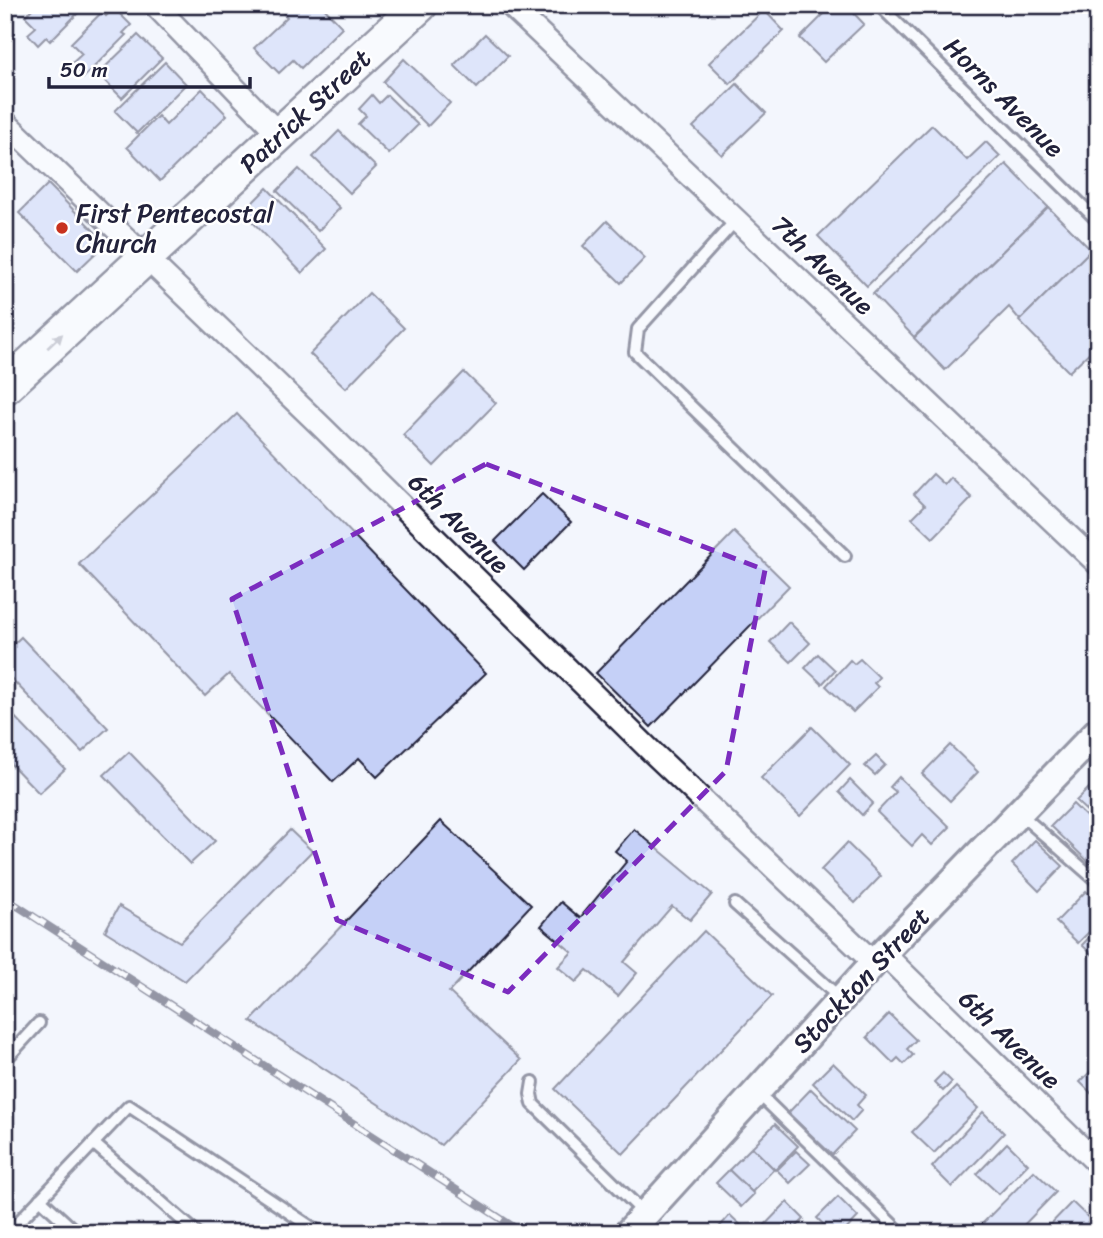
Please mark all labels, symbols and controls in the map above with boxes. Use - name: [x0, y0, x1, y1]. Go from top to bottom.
- street label: Horns Avenue: [932, 25, 1076, 169]
- street label: Patrick Street: [228, 37, 382, 185]
- scale bar: [49, 46, 250, 90]
- text: 50 m: [60, 51, 108, 89]
- place label: First Pentecostal Church: [76, 190, 274, 266]
- street label: 7th Avenue: [760, 203, 886, 327]
- marker: First Pentecostal Church: [54, 220, 70, 236]
- one-way arrow: [46, 333, 63, 349]
- street label: 6th Avenue: [397, 461, 521, 585]
- street label: Stockton Street: [780, 896, 942, 1064]
- street label: 6th Avenue: [947, 977, 1073, 1101]

